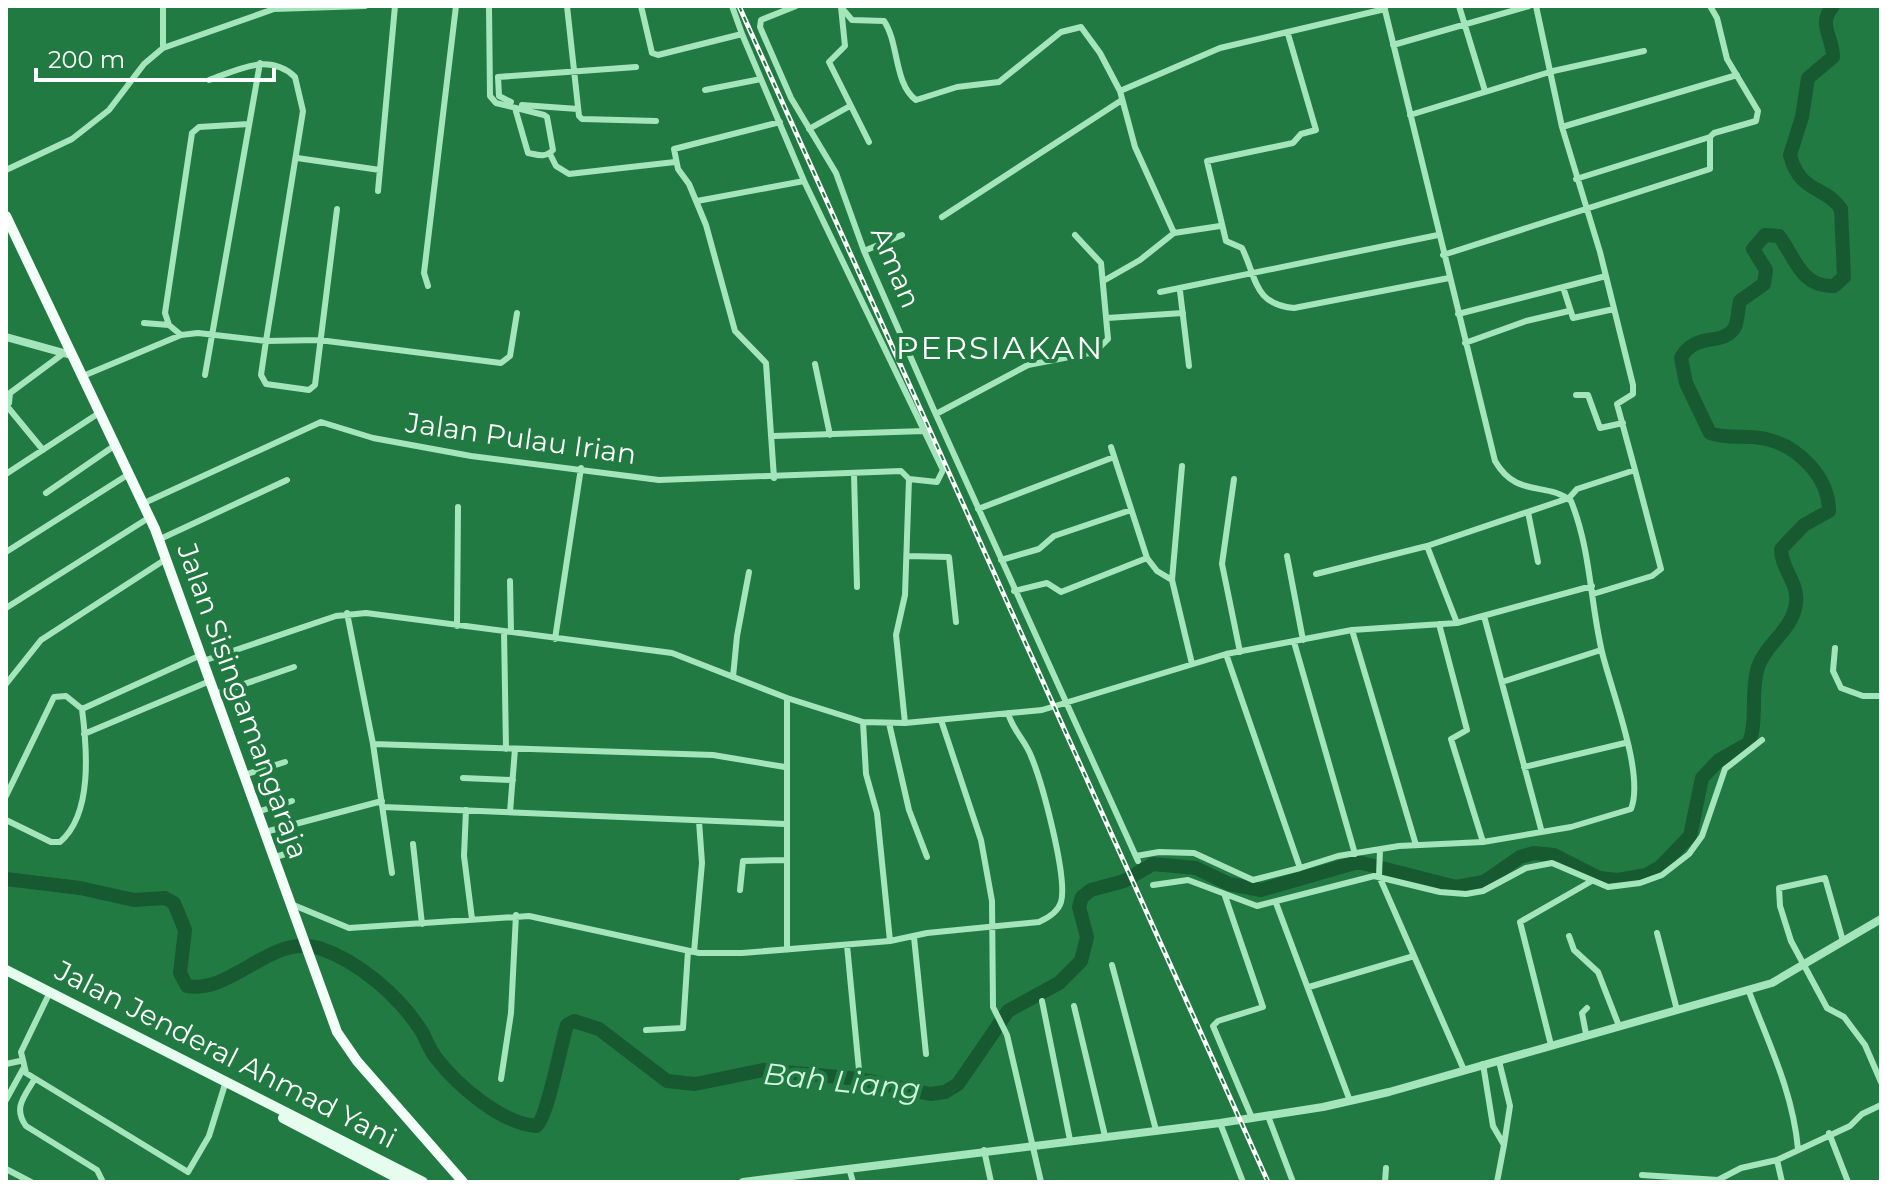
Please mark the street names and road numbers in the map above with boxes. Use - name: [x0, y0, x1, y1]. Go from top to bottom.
- street label: Aman: [864, 221, 928, 313]
- street label: Jalan Pulau Irian: [403, 405, 638, 471]
- street label: Jalan Sisingamangaraja: [170, 538, 316, 863]
- street label: Jalan Jenderal Ahmad Yani: [49, 952, 402, 1155]

